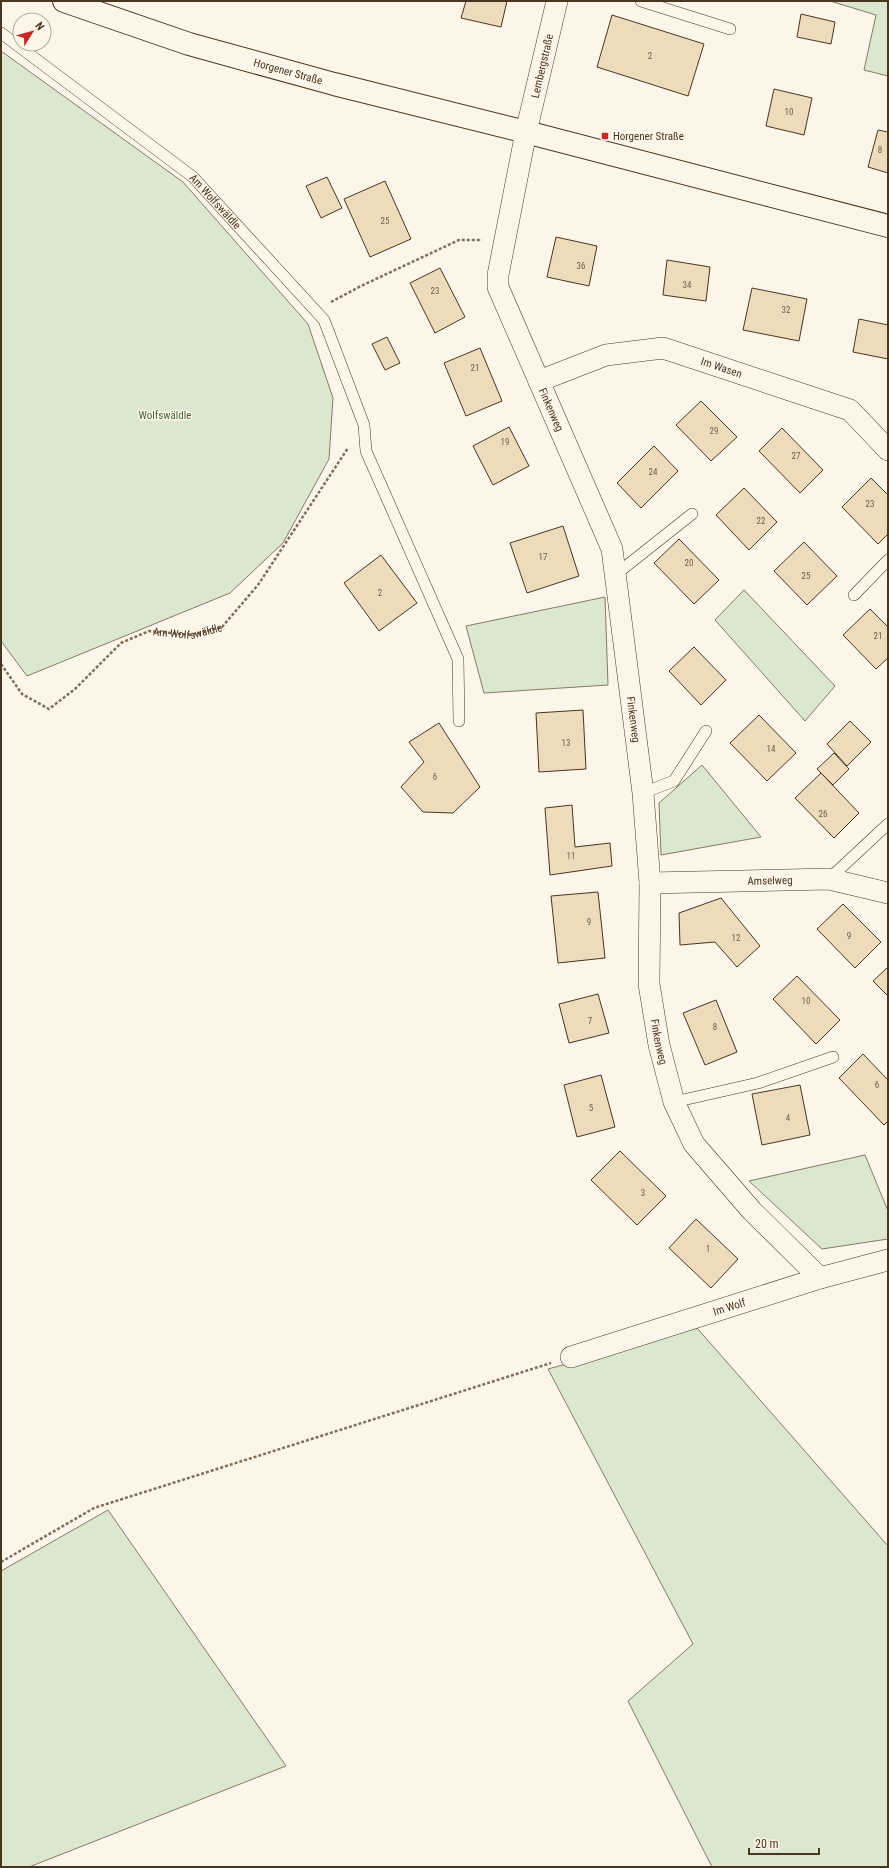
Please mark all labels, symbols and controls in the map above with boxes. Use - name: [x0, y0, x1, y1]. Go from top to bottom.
- north arrow: [12, 12, 52, 52]
- text: N: [32, 20, 47, 33]
- street label: Lembergstraße: [529, 33, 556, 99]
- house number: 2: [648, 51, 653, 61]
- street label: Horgener Straße: [252, 56, 324, 88]
- house number: 10: [785, 107, 793, 117]
- place label: Horgener Straße: [613, 130, 684, 143]
- marker: Horgener Straße: [600, 131, 610, 141]
- house number: 8: [878, 145, 882, 155]
- street label: Am Wolfswäldle: [186, 171, 243, 232]
- house number: 25: [381, 216, 390, 226]
- house number: 36: [577, 261, 585, 271]
- house number: 34: [683, 280, 692, 290]
- house number: 23: [431, 286, 439, 296]
- house number: 32: [782, 305, 791, 315]
- street label: Im Wasen: [699, 355, 744, 381]
- house number: 21: [471, 363, 479, 373]
- street label: Finkenweg: [536, 386, 566, 434]
- park label: Wolfswäldle: [139, 409, 191, 422]
- house number: 29: [710, 426, 718, 436]
- house number: 19: [501, 437, 509, 447]
- house number: 27: [792, 451, 801, 461]
- house number: 24: [649, 467, 658, 477]
- house number: 23: [866, 499, 874, 509]
- house number: 22: [757, 516, 766, 526]
- house number: 17: [539, 552, 548, 562]
- house number: 20: [685, 558, 693, 568]
- house number: 25: [802, 571, 811, 581]
- house number: 2: [378, 588, 383, 598]
- street label: Am Wolfswäldle: [152, 621, 224, 642]
- house number: 21: [874, 631, 882, 641]
- street label: Finkenweg: [624, 696, 643, 743]
- house number: 13: [562, 738, 570, 748]
- house number: 14: [767, 744, 776, 754]
- house number: 6: [433, 772, 437, 782]
- house number: 26: [819, 809, 827, 819]
- house number: 11: [567, 851, 575, 861]
- street label: Amselweg: [747, 874, 793, 888]
- house number: 9: [587, 917, 591, 927]
- house number: 9: [847, 931, 851, 941]
- house number: 12: [732, 933, 741, 943]
- house number: 10: [802, 996, 810, 1006]
- house number: 7: [588, 1016, 593, 1026]
- street label: Finkenweg: [648, 1018, 670, 1066]
- house number: 8: [713, 1022, 717, 1032]
- house number: 6: [875, 1080, 879, 1090]
- house number: 5: [589, 1103, 594, 1113]
- house number: 4: [786, 1113, 791, 1123]
- house number: 3: [641, 1188, 645, 1198]
- house number: 1: [706, 1244, 710, 1254]
- street label: Im Wolf: [712, 1296, 748, 1319]
- scale bar: [749, 1830, 819, 1856]
- text: 20 m: [755, 1837, 779, 1851]

